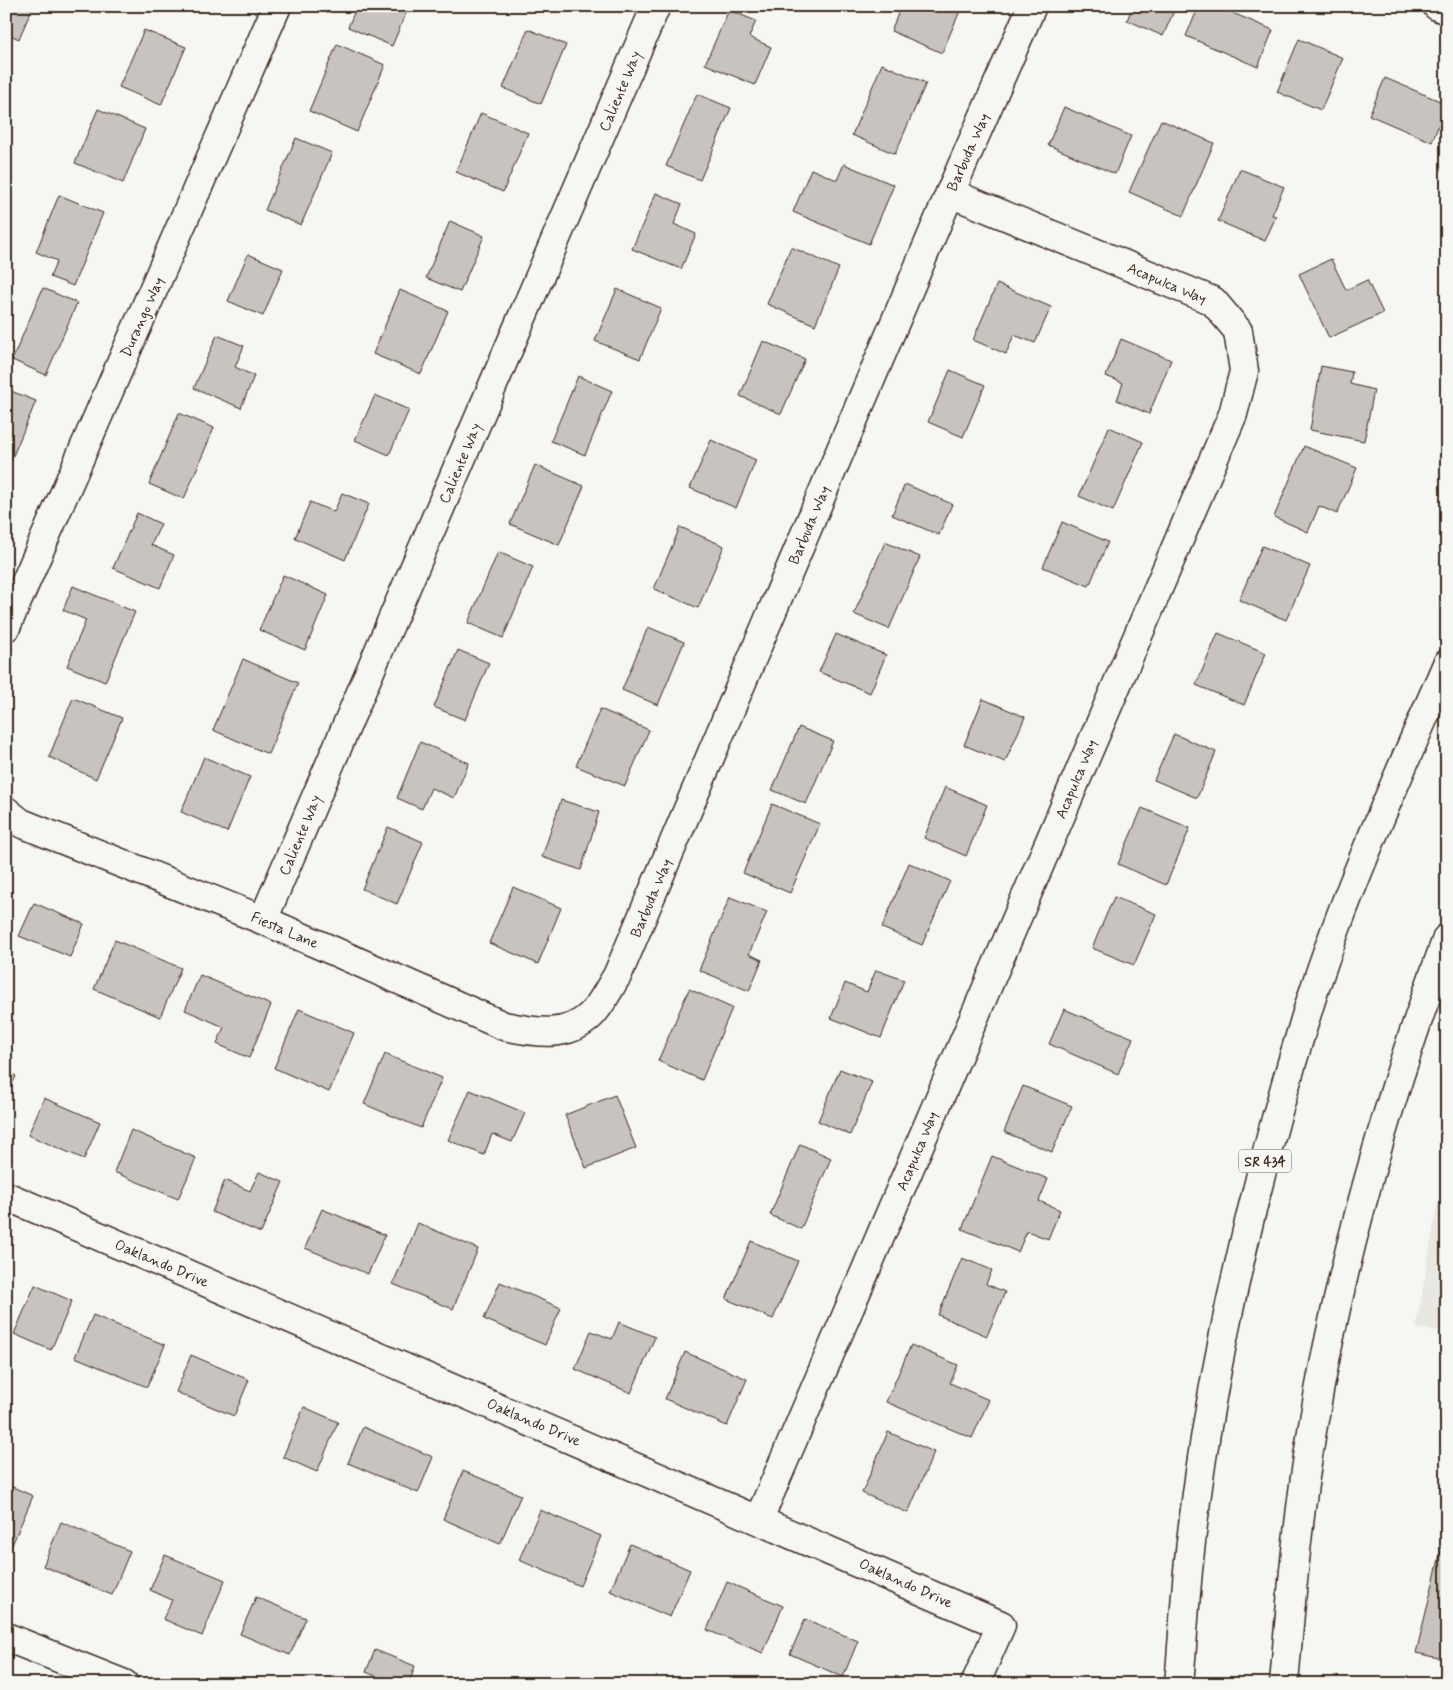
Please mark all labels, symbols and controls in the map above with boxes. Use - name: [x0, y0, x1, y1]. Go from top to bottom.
- street label: Caliente Way: [595, 48, 647, 135]
- street label: Barbuda Way: [943, 110, 995, 195]
- street label: Acapulca Way: [1124, 258, 1209, 310]
- street label: Durango Way: [116, 274, 170, 361]
- street label: Caliente Way: [435, 420, 487, 507]
- street label: Barbuda Way: [784, 483, 836, 568]
- street label: Acapulca Way: [1051, 737, 1103, 822]
- street label: Caliente Way: [275, 792, 327, 879]
- street label: Barbuda Way: [626, 856, 678, 941]
- street label: Fiesta Lane: [248, 908, 322, 954]
- street label: Acapulca Way: [892, 1109, 944, 1194]
- road number: SR 434: [1239, 1150, 1291, 1172]
- street label: Oaklando Drive: [111, 1235, 212, 1293]
- street label: Oaklando Drive: [483, 1394, 584, 1452]
- street label: Oaklando Drive: [856, 1554, 956, 1614]

